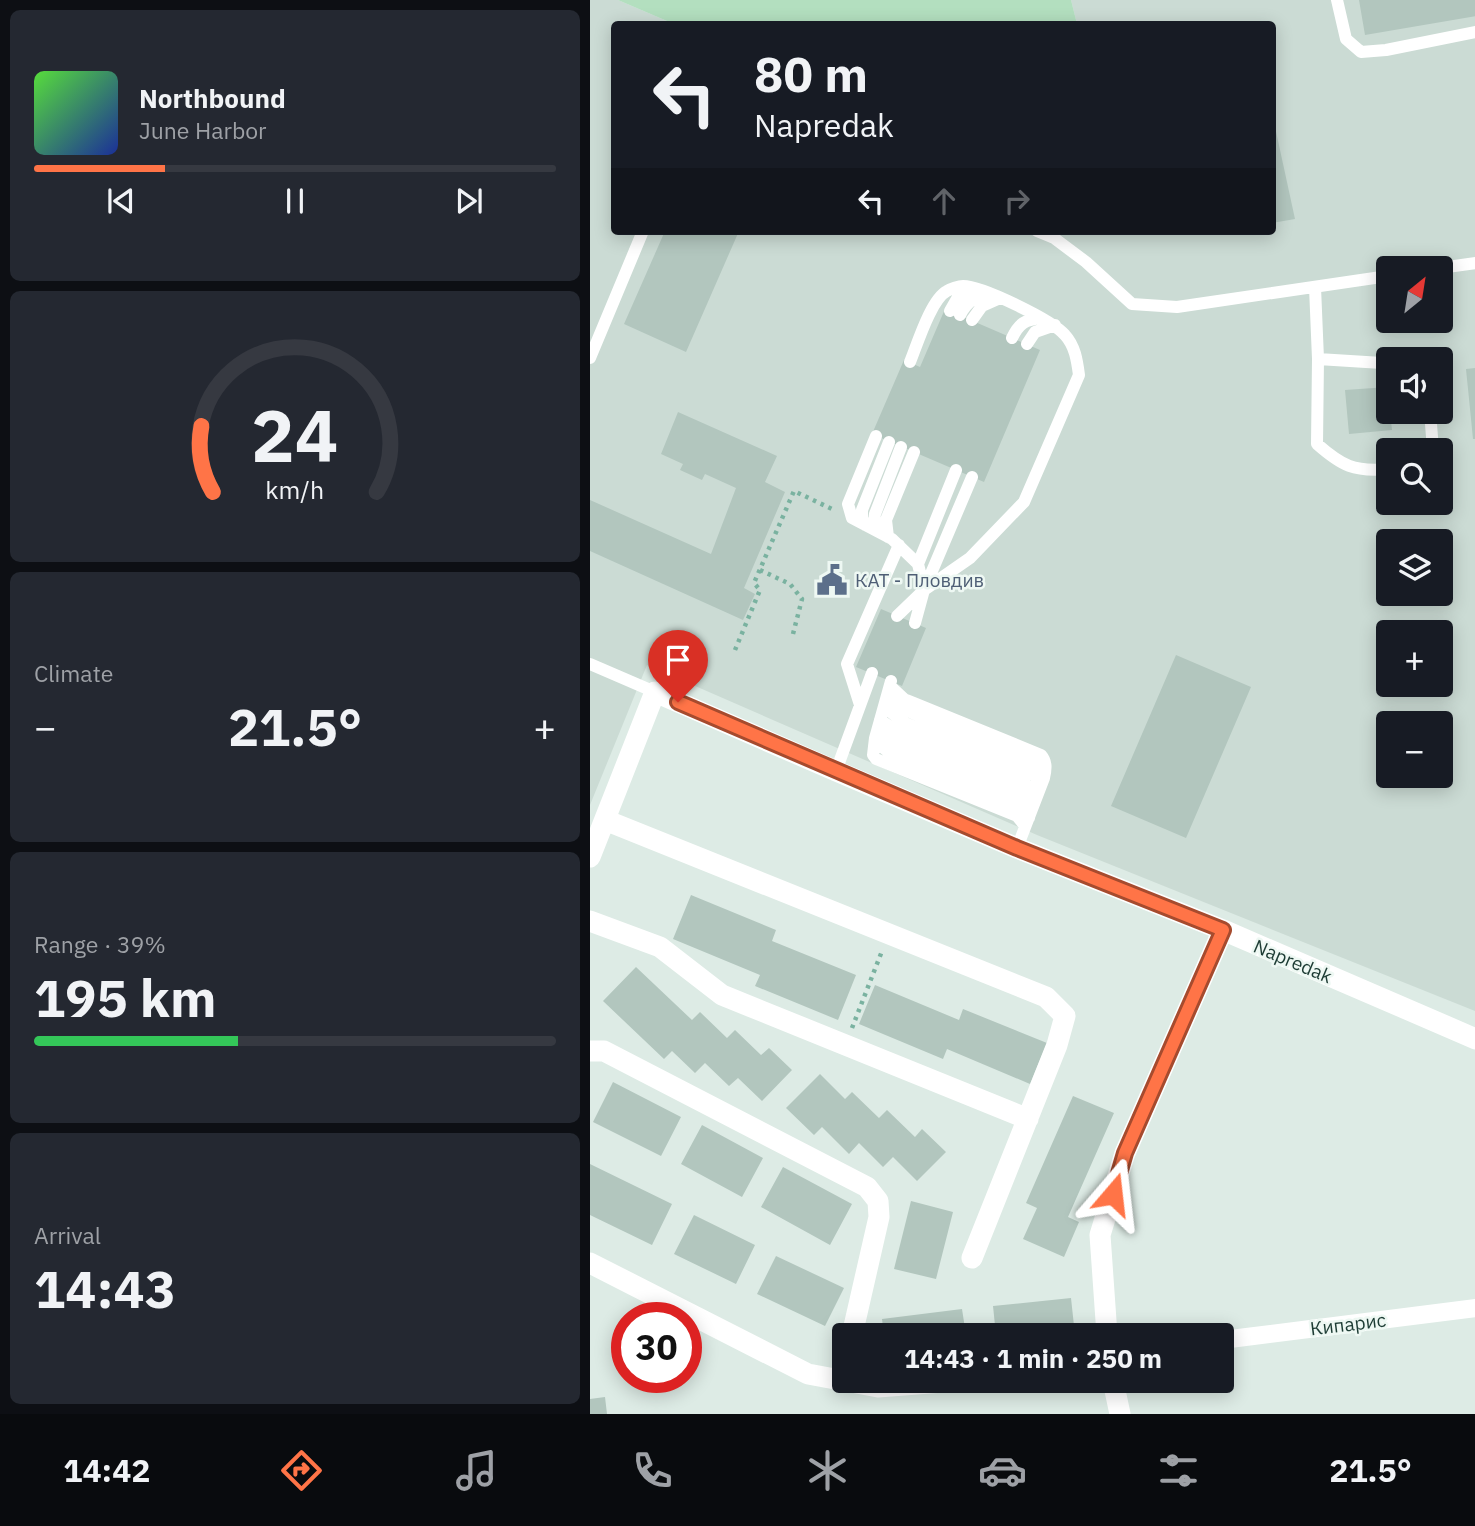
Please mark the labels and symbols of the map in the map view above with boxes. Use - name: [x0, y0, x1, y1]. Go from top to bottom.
- north arrow: [1376, 256, 1453, 332]
- public building icon: КАТ - Пловдив: [815, 563, 849, 597]
- place label: КАТ - Пловдив: [855, 568, 984, 592]
- pin: [648, 630, 708, 702]
- street label: Napredak: [1250, 934, 1336, 988]
- position arrow: [1076, 1157, 1150, 1231]
- speed limit sign: 30: [611, 1302, 702, 1393]
- street label: Кипарис: [1309, 1307, 1388, 1341]

